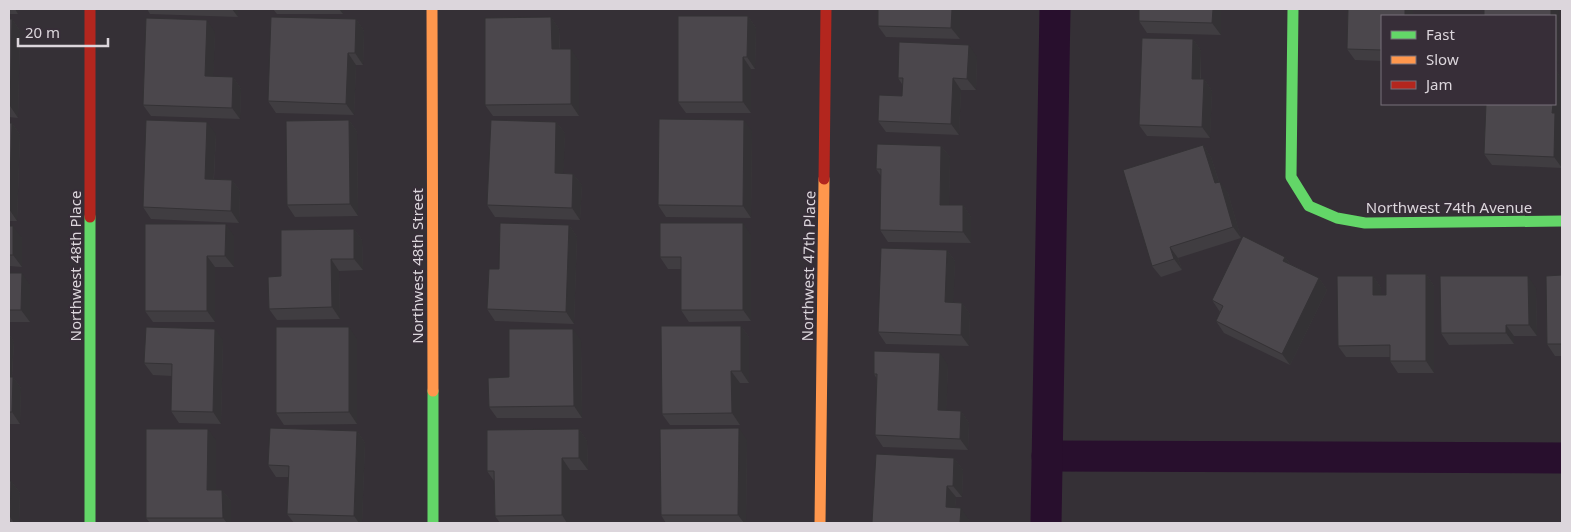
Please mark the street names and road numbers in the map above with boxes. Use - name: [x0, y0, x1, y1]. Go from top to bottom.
- street label: Northwest 48th Street: [407, 188, 427, 344]
- street label: Northwest 47th Place: [797, 190, 819, 342]
- street label: Northwest 48th Place: [65, 191, 85, 341]
- street label: Northwest 74th Avenue: [1366, 197, 1532, 217]

